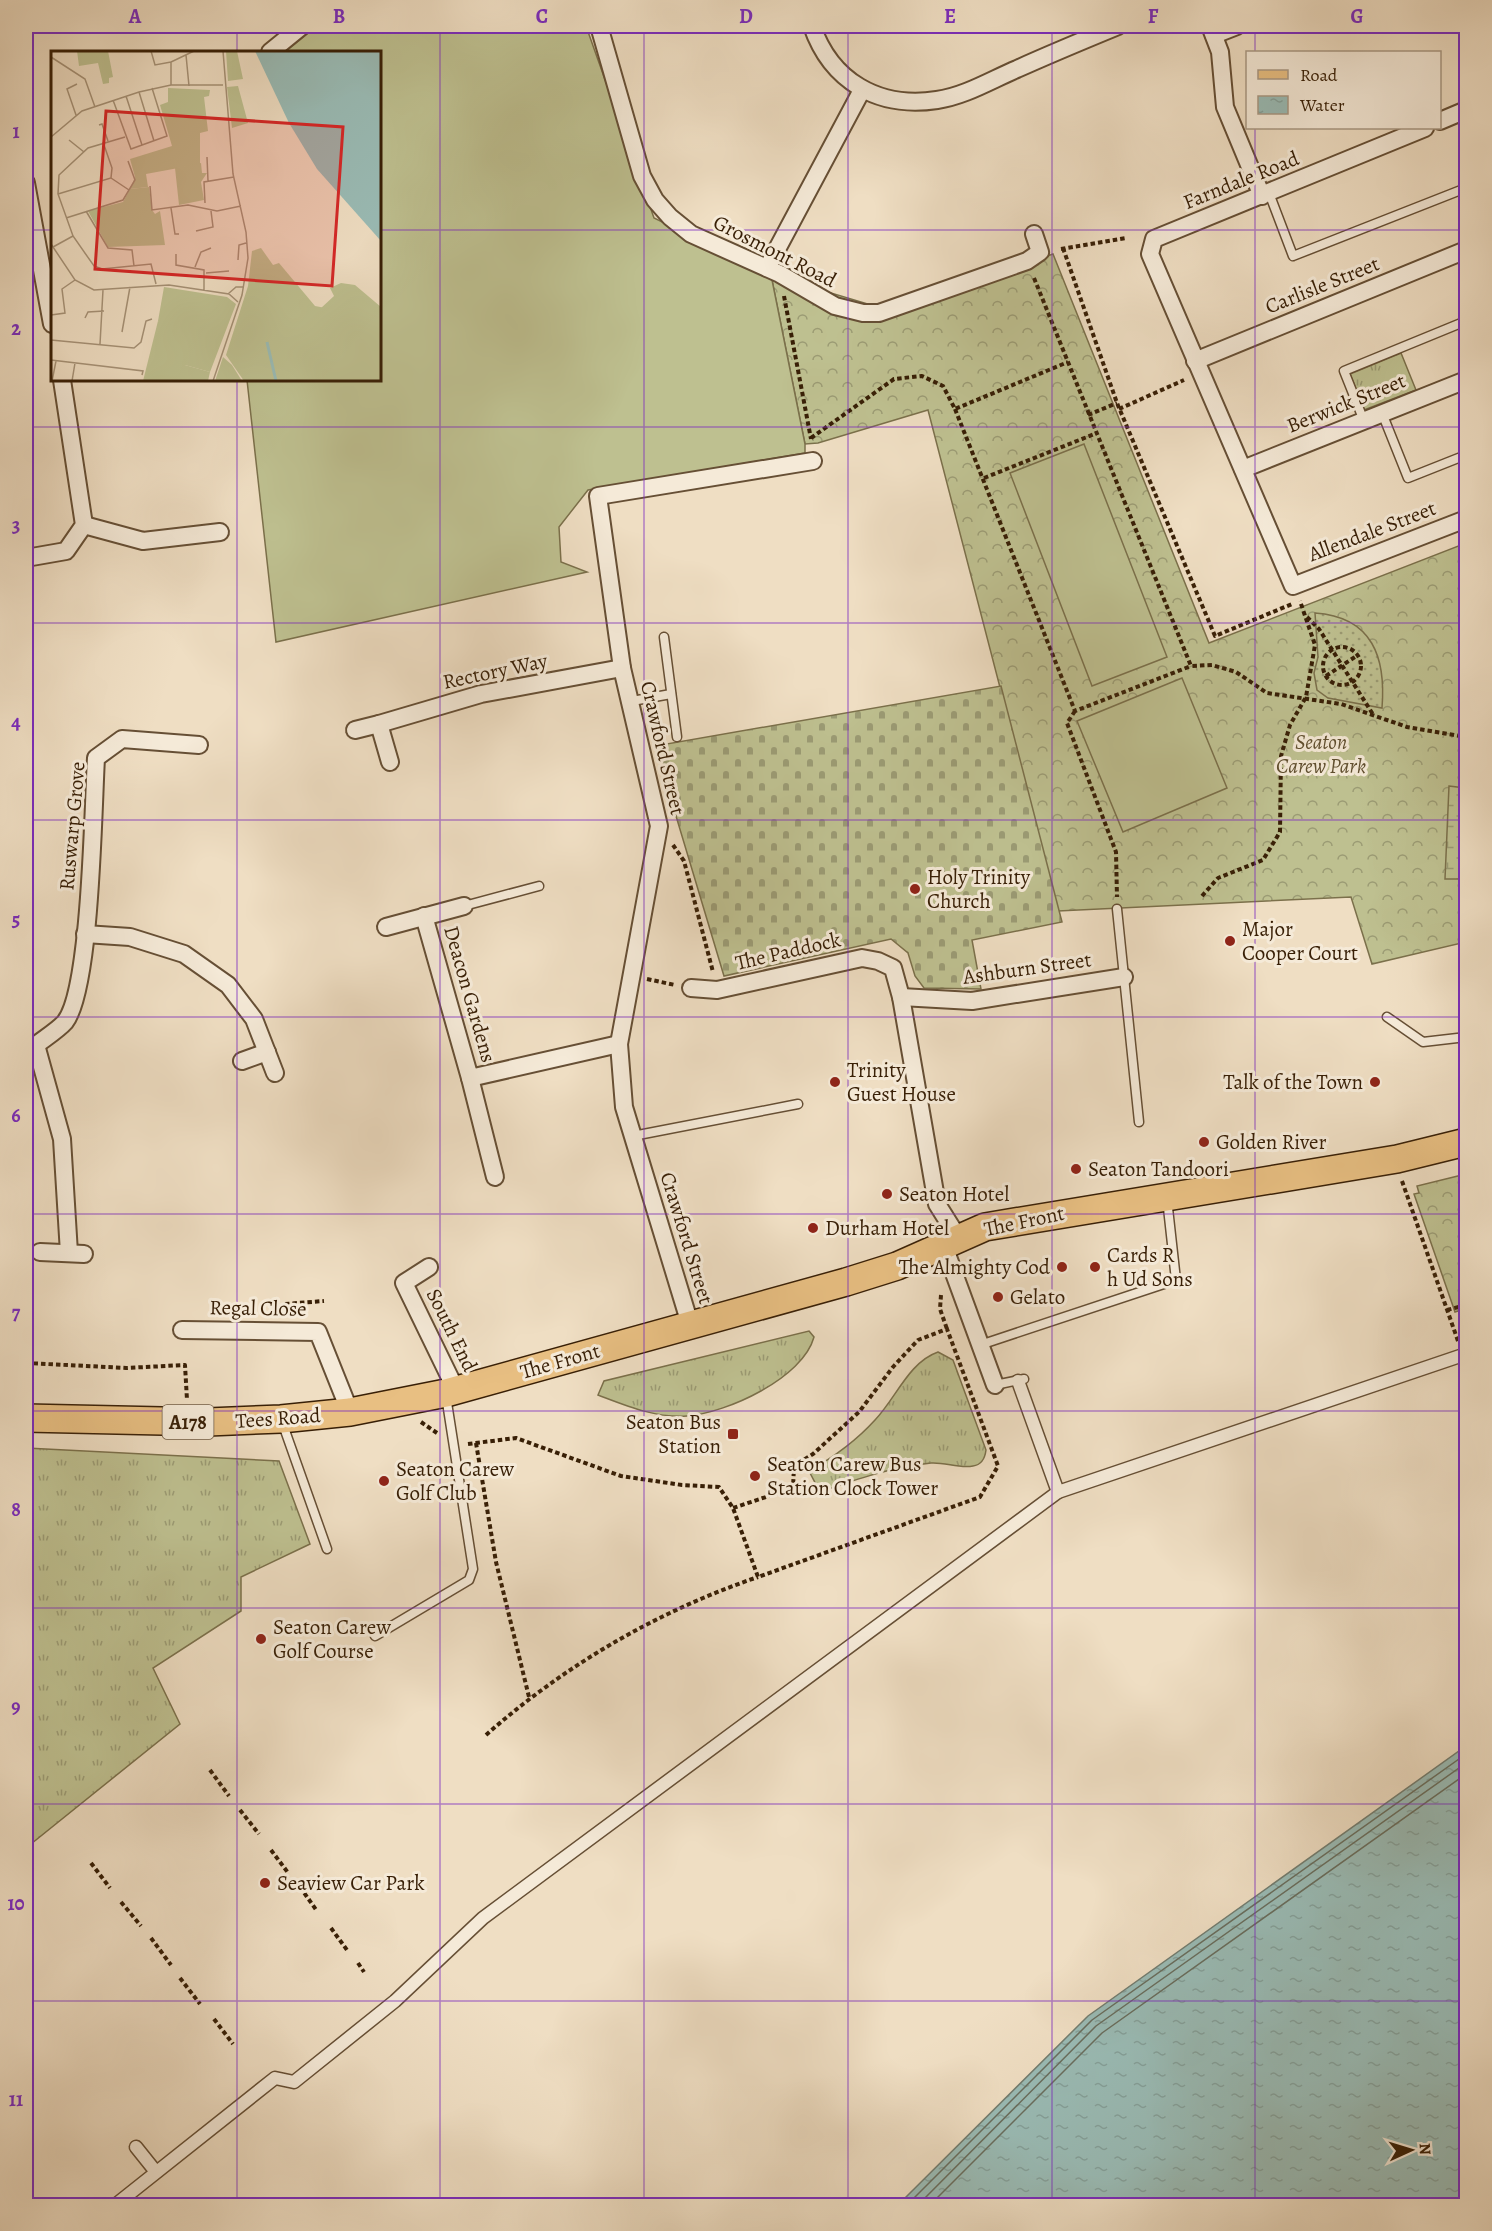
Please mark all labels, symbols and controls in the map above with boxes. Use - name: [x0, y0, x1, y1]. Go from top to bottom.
- text: A: [128, 3, 142, 30]
- text: B: [333, 3, 345, 30]
- text: C: [536, 3, 548, 30]
- text: D: [739, 3, 753, 30]
- text: E: [944, 3, 956, 30]
- text: F: [1148, 3, 1159, 30]
- text: G: [1350, 3, 1364, 30]
- inset map: [51, 51, 381, 381]
- legend: [1246, 51, 1441, 129]
- text: Road: [1300, 63, 1338, 87]
- text: Water: [1299, 93, 1345, 117]
- text: 1: [12, 118, 20, 145]
- street label: Farndale Road: [1179, 144, 1304, 216]
- street label: Grosmont Road: [709, 208, 842, 294]
- street label: Carlisle Street: [1261, 249, 1383, 321]
- text: 2: [11, 315, 21, 342]
- street label: Berwick Street: [1282, 366, 1410, 440]
- street label: Allendale Street: [1303, 494, 1440, 569]
- text: 3: [12, 512, 20, 539]
- street label: Rectory Way: [440, 646, 551, 696]
- street label: Crawford Street: [634, 678, 692, 818]
- text: 4: [11, 709, 21, 736]
- park label: Seaton Carew Park: [1276, 728, 1366, 780]
- street label: Ruswarp Grove: [52, 760, 92, 892]
- place label: Holy Trinity Church: [927, 863, 1031, 915]
- marker: Holy Trinity Church: [908, 882, 922, 896]
- text: 5: [12, 906, 20, 933]
- place label: Major Cooper Court: [1242, 915, 1358, 967]
- street label: Deacon Gardens: [437, 922, 503, 1066]
- street label: The Paddock: [732, 925, 844, 977]
- marker: Major Cooper Court: [1223, 934, 1237, 948]
- street label: Ashburn Street: [960, 945, 1093, 991]
- place label: Trinity Guest House: [847, 1056, 956, 1108]
- place label: Talk of the Town: [1223, 1068, 1363, 1096]
- marker: Trinity Guest House: [828, 1075, 842, 1089]
- marker: Talk of the Town: [1368, 1075, 1382, 1089]
- text: 6: [11, 1102, 21, 1129]
- place label: Golden River: [1216, 1128, 1327, 1156]
- marker: Golden River: [1197, 1135, 1211, 1149]
- place label: Seaton Tandoori: [1088, 1155, 1229, 1183]
- marker: Seaton Tandoori: [1069, 1162, 1083, 1176]
- street label: Crawford Street: [654, 1169, 720, 1308]
- place label: Seaton Hotel: [899, 1180, 1009, 1208]
- marker: Seaton Hotel: [880, 1187, 894, 1201]
- street label: The Front: [981, 1199, 1067, 1243]
- place label: Durham Hotel: [825, 1214, 949, 1242]
- marker: Durham Hotel: [806, 1221, 820, 1235]
- place label: Cards R h Ud Sons: [1107, 1241, 1193, 1293]
- place label: The Almighty Cod: [899, 1253, 1051, 1281]
- marker: The Almighty Cod: [1055, 1260, 1069, 1274]
- marker: Cards R h Ud Sons: [1088, 1260, 1102, 1274]
- place label: Gelato: [1010, 1283, 1065, 1311]
- street label: South End: [420, 1284, 484, 1377]
- marker: Gelato: [991, 1290, 1005, 1304]
- street label: Regal Close: [209, 1293, 307, 1323]
- text: 7: [12, 1299, 21, 1326]
- street label: The Front: [517, 1336, 603, 1386]
- street label: Tees Road: [234, 1401, 322, 1435]
- road number: A178: [162, 1405, 213, 1439]
- place label: Seaton Bus Station: [626, 1408, 721, 1460]
- marker: Seaton Bus Station: [726, 1427, 740, 1441]
- place label: Seaton Carew Bus Station Clock Tower: [767, 1450, 938, 1502]
- place label: Seaton Carew Golf Club: [396, 1455, 514, 1507]
- marker: Seaton Carew Bus Station Clock Tower: [748, 1469, 762, 1483]
- marker: Seaton Carew Golf Club: [377, 1474, 391, 1488]
- text: 8: [11, 1496, 21, 1523]
- place label: Seaton Carew Golf Course: [273, 1613, 391, 1665]
- marker: Seaton Carew Golf Course: [254, 1632, 268, 1646]
- text: 9: [11, 1693, 21, 1720]
- place label: Seaview Car Park: [277, 1869, 425, 1897]
- marker: Seaview Car Park: [258, 1876, 272, 1890]
- text: 10: [7, 1890, 25, 1917]
- text: 11: [9, 2086, 23, 2113]
- north arrow: [1381, 2120, 1441, 2180]
- text: N: [1414, 2142, 1436, 2156]

